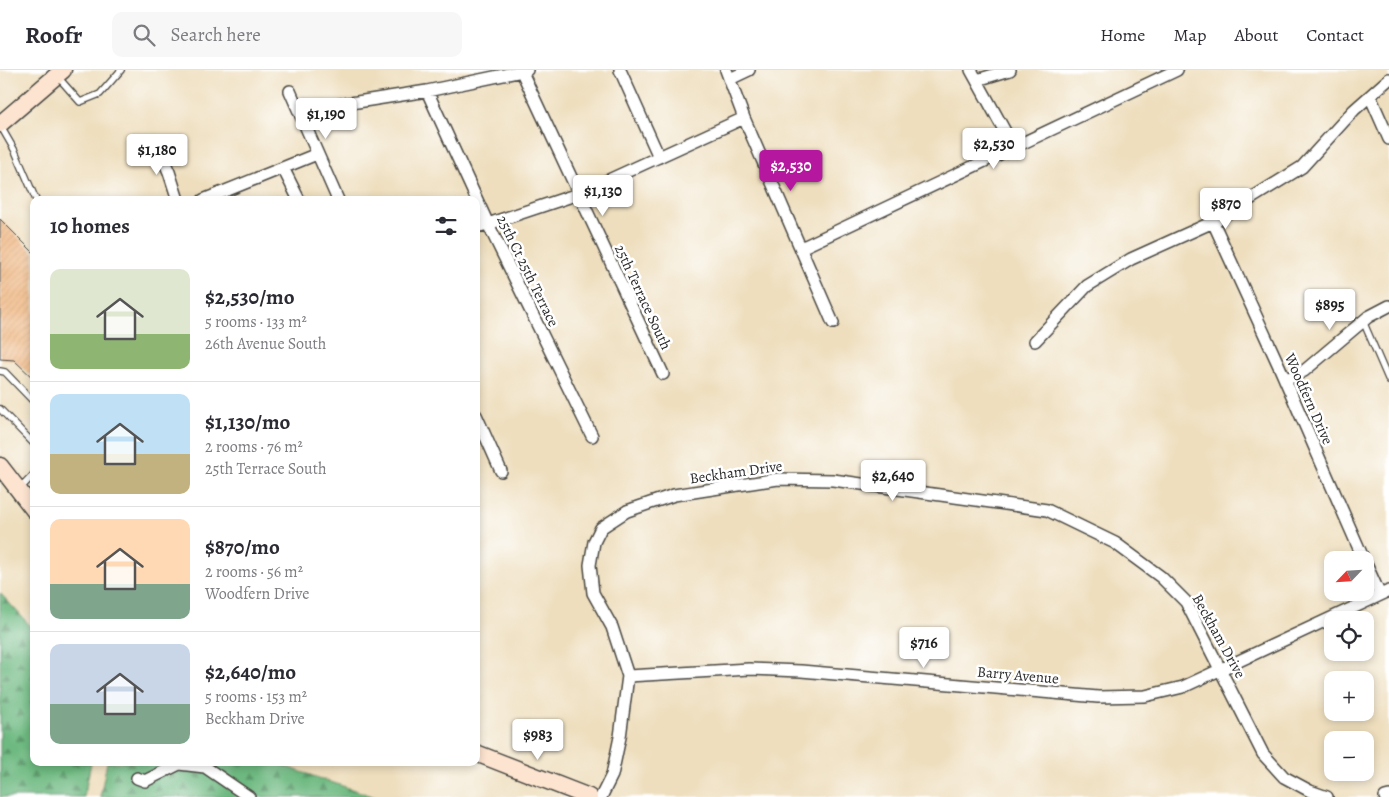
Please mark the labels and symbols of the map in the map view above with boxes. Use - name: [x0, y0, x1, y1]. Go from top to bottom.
- pin: $1,190: [285, 98, 367, 140]
- pin: $2,530: [953, 128, 1035, 170]
- pin: $1,180: [116, 134, 198, 176]
- pin: $2,530: [750, 150, 832, 192]
- pin: $1,130: [562, 174, 644, 217]
- pin: $870: [1196, 188, 1256, 230]
- street label: 25th Ct 25th Terrace: [492, 212, 564, 330]
- street label: 25th Terrace South: [610, 241, 676, 353]
- pin: $895: [1300, 288, 1360, 331]
- street label: Woodfern Drive: [1280, 349, 1338, 448]
- street label: Beckham Drive: [688, 456, 784, 488]
- pin: $2,640: [852, 460, 934, 502]
- north arrow: [1324, 551, 1374, 601]
- street label: Beckham Drive: [1188, 590, 1251, 682]
- pin: $716: [894, 626, 954, 669]
- street label: Barry Avenue: [976, 661, 1060, 689]
- pin: $983: [508, 718, 568, 761]

